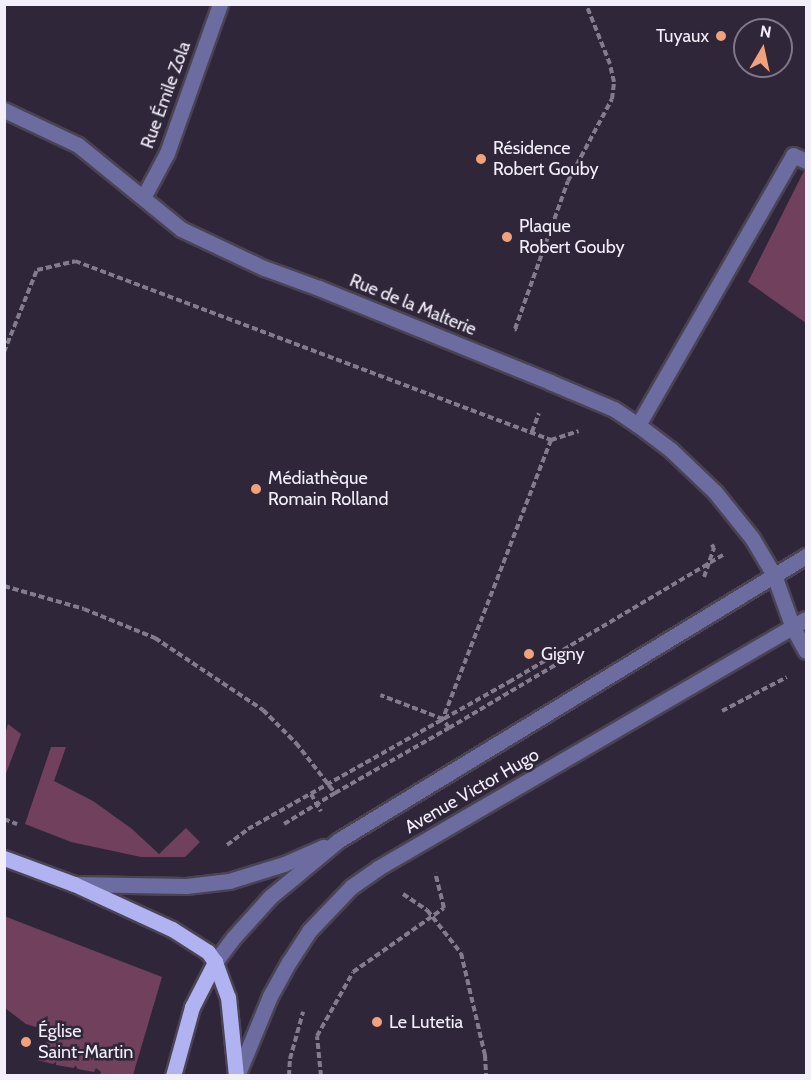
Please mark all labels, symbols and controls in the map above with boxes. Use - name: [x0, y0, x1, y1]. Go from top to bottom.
- north arrow: [733, 18, 793, 78]
- text: N: [759, 21, 773, 42]
- place label: Tuyaux: [656, 25, 709, 47]
- marker: Tuyaux: [714, 29, 728, 43]
- street label: Rue Émile Zola: [137, 39, 195, 151]
- place label: Résidence Robert Gouby: [493, 138, 599, 180]
- marker: Résidence Robert Gouby: [474, 152, 488, 166]
- place label: Plaque Robert Gouby: [519, 216, 625, 258]
- marker: Plaque Robert Gouby: [500, 230, 514, 244]
- street label: Rue de la Malterie: [346, 270, 480, 340]
- place label: Médiathèque Romain Rolland: [268, 468, 388, 510]
- marker: Médiathèque Romain Rolland: [249, 482, 263, 496]
- place label: Gigny: [541, 643, 585, 665]
- marker: Gigny: [522, 647, 536, 661]
- street label: Avenue Victor Hugo: [401, 744, 543, 838]
- place label: Le Lutetia: [389, 1011, 463, 1033]
- marker: Le Lutetia: [370, 1015, 384, 1029]
- place label: Église Saint-Martin: [38, 1021, 133, 1064]
- marker: Église Saint-Martin: [19, 1035, 33, 1049]

